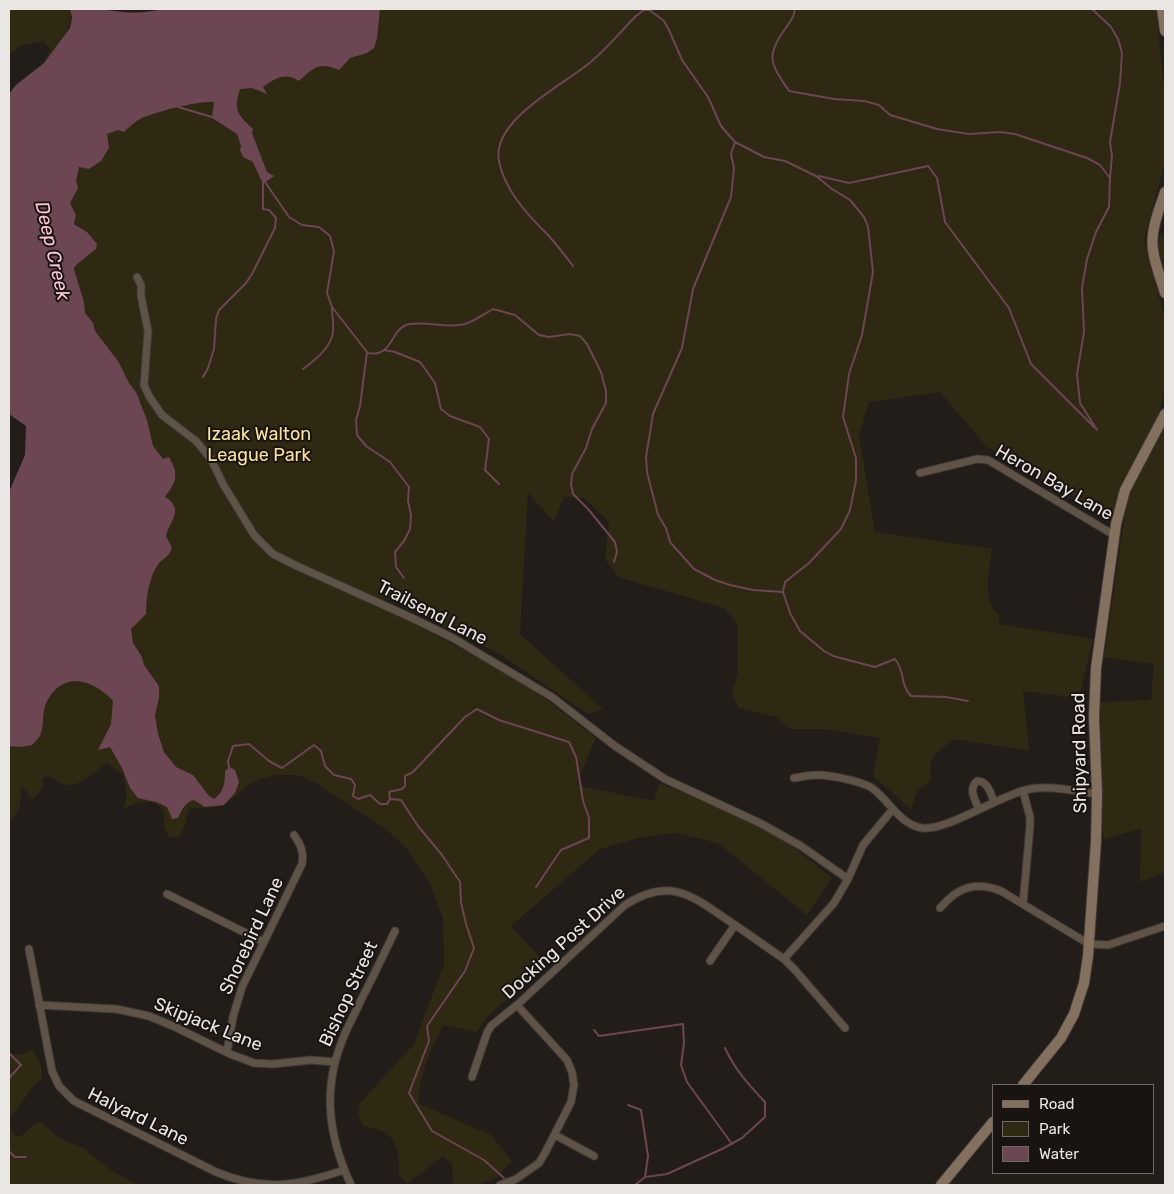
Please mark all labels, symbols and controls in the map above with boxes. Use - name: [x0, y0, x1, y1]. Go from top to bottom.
- water label: Deep Creek: [30, 199, 74, 303]
- park label: Izaak Walton League Park: [207, 424, 311, 466]
- street label: Heron Bay Lane: [991, 441, 1117, 525]
- street label: Trailsend Lane: [373, 576, 491, 650]
- street label: Shipyard Road: [1068, 692, 1092, 814]
- street label: Shorebird Lane: [215, 874, 289, 998]
- street label: Docking Post Drive: [498, 882, 630, 1004]
- street label: Bishop Street: [315, 938, 383, 1050]
- street label: Skipjack Lane: [151, 993, 265, 1057]
- street label: Halyard Lane: [84, 1083, 192, 1151]
- legend: [992, 1084, 1154, 1174]
- text: Road: [1039, 1095, 1075, 1113]
- text: Park: [1039, 1120, 1070, 1138]
- text: Water: [1039, 1145, 1079, 1163]

